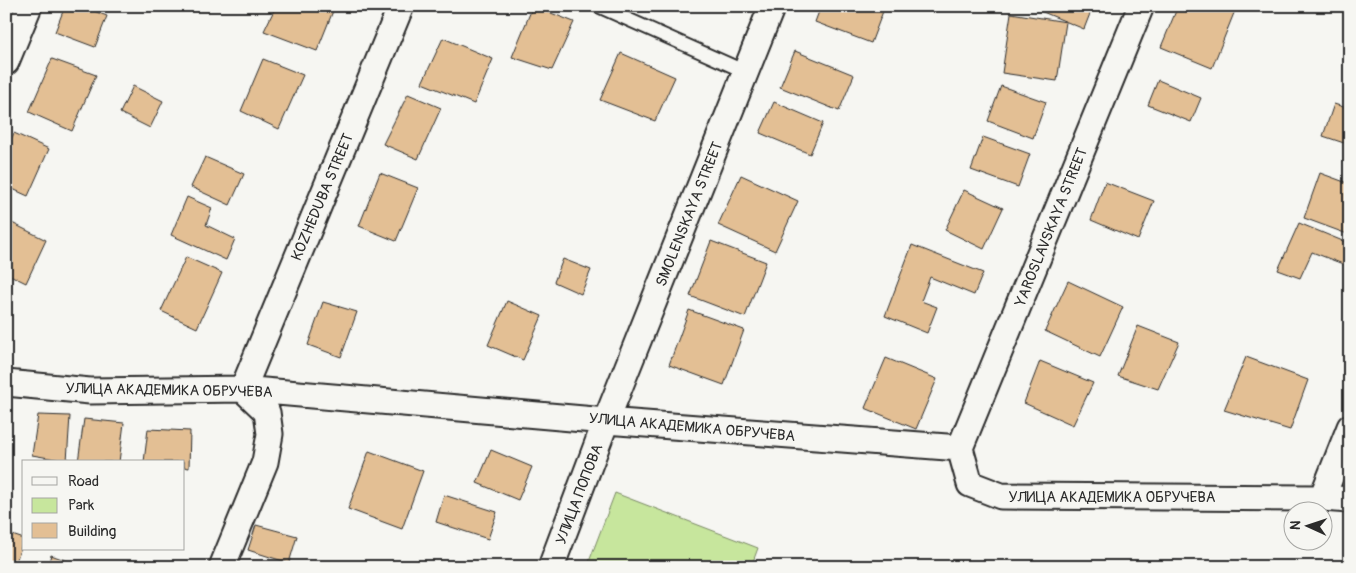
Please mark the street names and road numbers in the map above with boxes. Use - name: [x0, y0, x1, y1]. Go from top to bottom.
- street label: KOZHEDUBA STREET: [287, 131, 358, 264]
- street label: SMOLENSKAYA STREET: [652, 139, 727, 289]
- street label: YAROSLAVSKAYA STREET: [1011, 145, 1092, 310]
- street label: УЛИЦА АКАДЕМИКА ОБРУЧЕВА: [65, 379, 273, 402]
- street label: УЛИЦА АКАДЕМИКА ОБРУЧЕВА: [588, 409, 796, 446]
- street label: УЛИЦА ПОПОВА: [552, 441, 607, 547]
- street label: УЛИЦА АКАДЕМИКА ОБРУЧЕВА: [1009, 488, 1216, 507]

